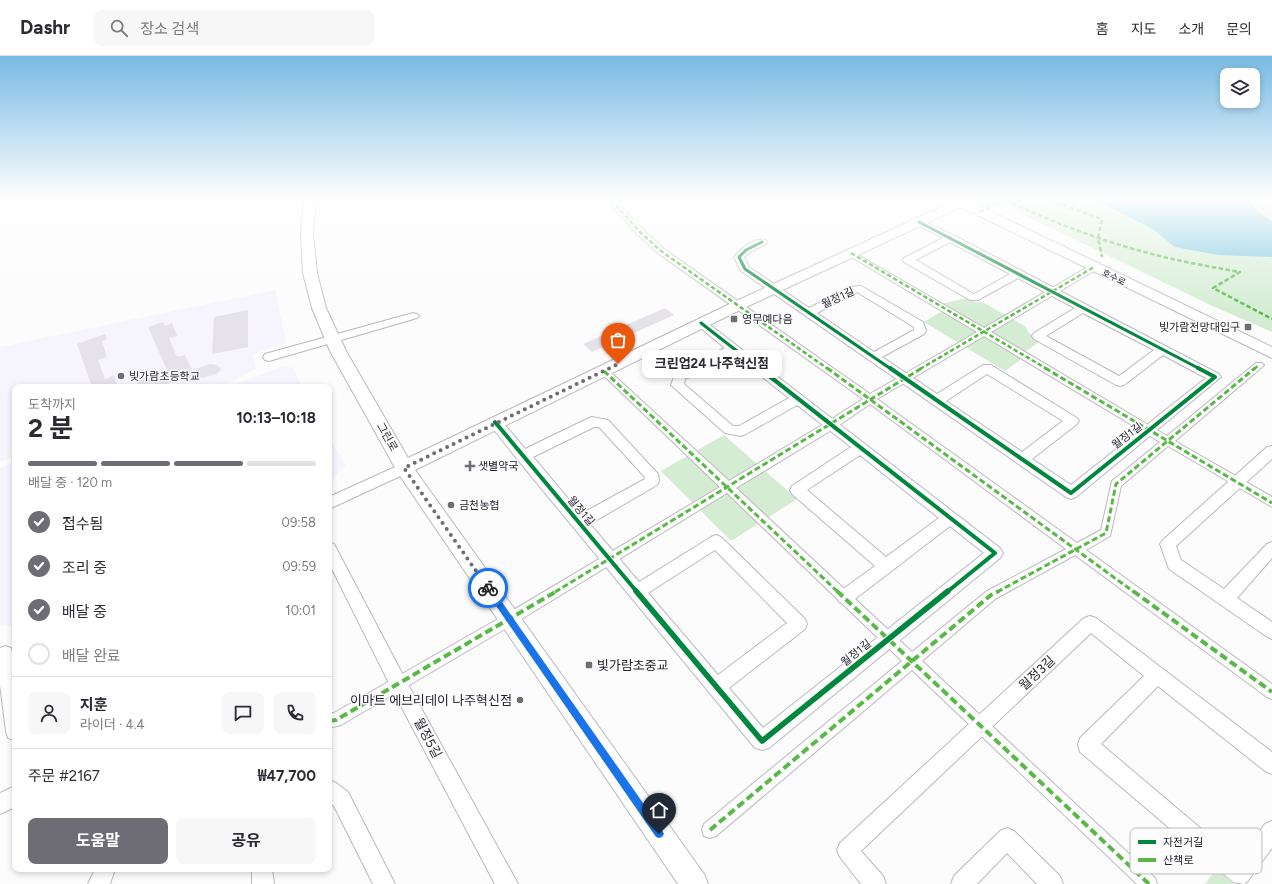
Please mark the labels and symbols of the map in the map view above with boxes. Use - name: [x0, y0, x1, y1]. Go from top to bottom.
- street label: 호수로: [1100, 267, 1128, 287]
- street label: 월정1길: [819, 285, 857, 311]
- place label: 영무예다음: [742, 313, 793, 326]
- marker: 영무예다음: [729, 314, 739, 324]
- place label: 빛가람전망대입구: [1159, 321, 1240, 334]
- marker: 빛가람전망대입구: [1243, 322, 1253, 332]
- pin: [601, 323, 635, 364]
- callout: 크린업24 나주혁신점: [642, 350, 782, 378]
- place label: 빛가람초등학교: [129, 370, 200, 383]
- marker: 빛가람초등학교: [116, 371, 126, 381]
- street label: 월정1길: [1109, 420, 1145, 452]
- street label: 그린로: [374, 421, 400, 453]
- place label: 샛별약국: [478, 460, 518, 473]
- marker: 샛별약국: [465, 461, 475, 471]
- street label: 월정1길: [565, 493, 597, 529]
- place label: 금천농협: [459, 499, 499, 512]
- marker: 금천농협: [446, 500, 456, 510]
- courier: [468, 568, 508, 608]
- street label: 월정1길: [838, 637, 874, 669]
- street label: 월정3길: [1016, 653, 1058, 693]
- place label: 빛가람초중교: [597, 658, 669, 673]
- marker: 빛가람초중교: [584, 660, 594, 670]
- place label: 이마트 에브리데이 나주혁신점: [350, 693, 512, 708]
- marker: 이마트 에브리데이 나주혁신점: [515, 695, 525, 705]
- street label: 월정5길: [411, 715, 445, 761]
- pin: [642, 793, 676, 834]
- legend: [1130, 828, 1262, 874]
- text: 자전거길: [1163, 836, 1203, 849]
- text: 산책로: [1163, 854, 1193, 867]

